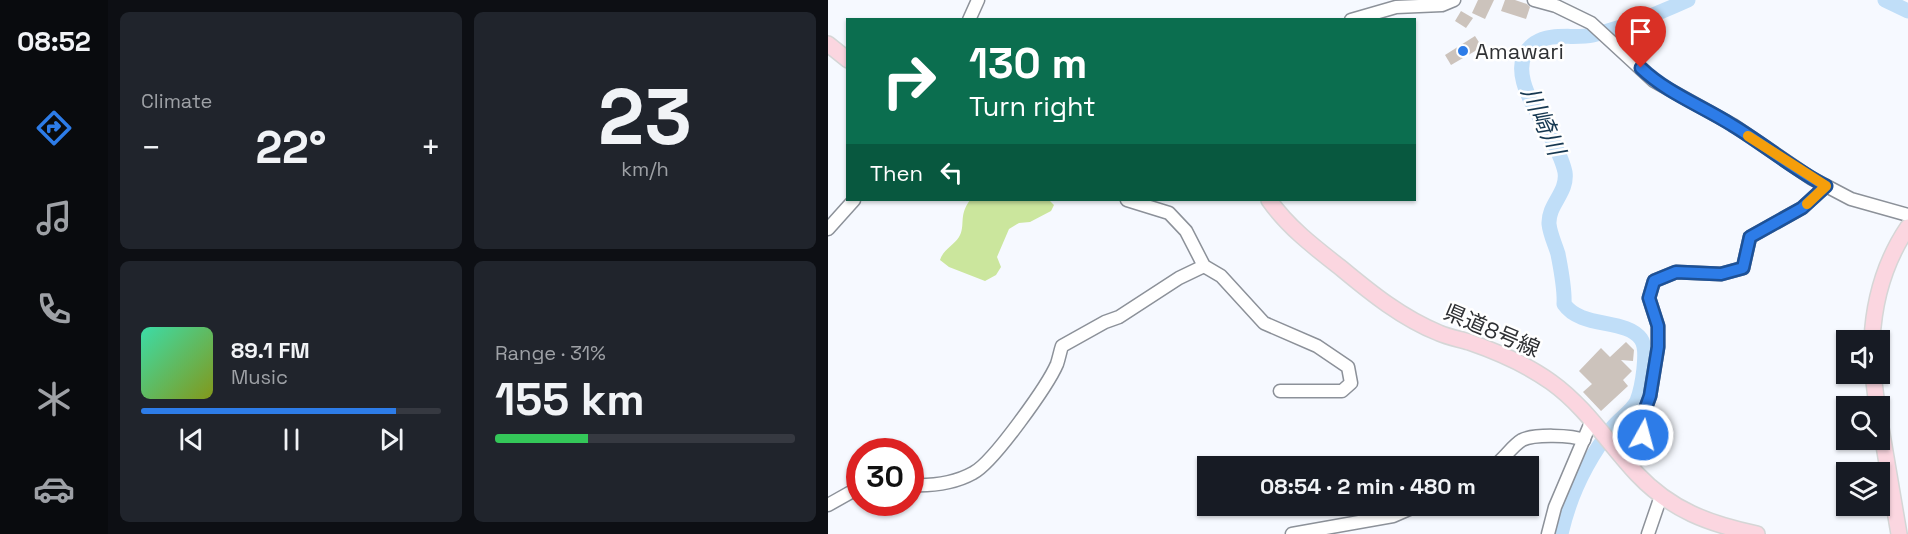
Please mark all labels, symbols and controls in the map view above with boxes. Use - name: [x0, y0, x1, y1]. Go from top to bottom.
- pin: [1615, 6, 1666, 68]
- icon: arrive: [1624, 15, 1657, 48]
- text: 08:52: [17, 24, 91, 59]
- text: 130 m: [969, 37, 1087, 90]
- place label: Amawari: [1475, 37, 1564, 65]
- icon: right: [870, 42, 948, 120]
- marker: Amawari: [1456, 44, 1470, 58]
- text: 23: [598, 67, 692, 167]
- water label: 川崎川: [1515, 82, 1573, 163]
- text: Climate: [141, 88, 212, 114]
- text: Turn right: [969, 89, 1096, 124]
- icon: directions: [33, 107, 75, 149]
- text: 22°: [255, 119, 327, 176]
- text: −: [141, 127, 161, 169]
- text: +: [421, 127, 441, 169]
- text: km/h: [621, 156, 669, 182]
- icon: left: [935, 156, 968, 189]
- text: Then: [870, 159, 923, 187]
- icon: music: [33, 197, 75, 239]
- icon: phone: [33, 288, 75, 330]
- street label: 県道8号線: [1440, 297, 1544, 363]
- map controls: [1836, 330, 1890, 516]
- button: sound: [1836, 330, 1890, 384]
- text: 89.1 FM: [231, 336, 310, 364]
- text: Range · 31%: [495, 340, 606, 366]
- text: Music: [231, 364, 288, 390]
- text: 155 km: [495, 371, 645, 428]
- icon: climate: [33, 378, 75, 420]
- button: search: [1836, 396, 1890, 450]
- position arrow: [1611, 403, 1675, 467]
- icon: previous: [175, 423, 208, 456]
- icon: pause: [275, 423, 308, 456]
- icon: next: [375, 423, 408, 456]
- speed limit sign: 30: [846, 438, 924, 516]
- button: layers: [1836, 462, 1890, 516]
- icon: car: [33, 468, 75, 510]
- text: 08:54 · 2 min · 480 m: [1260, 472, 1476, 500]

